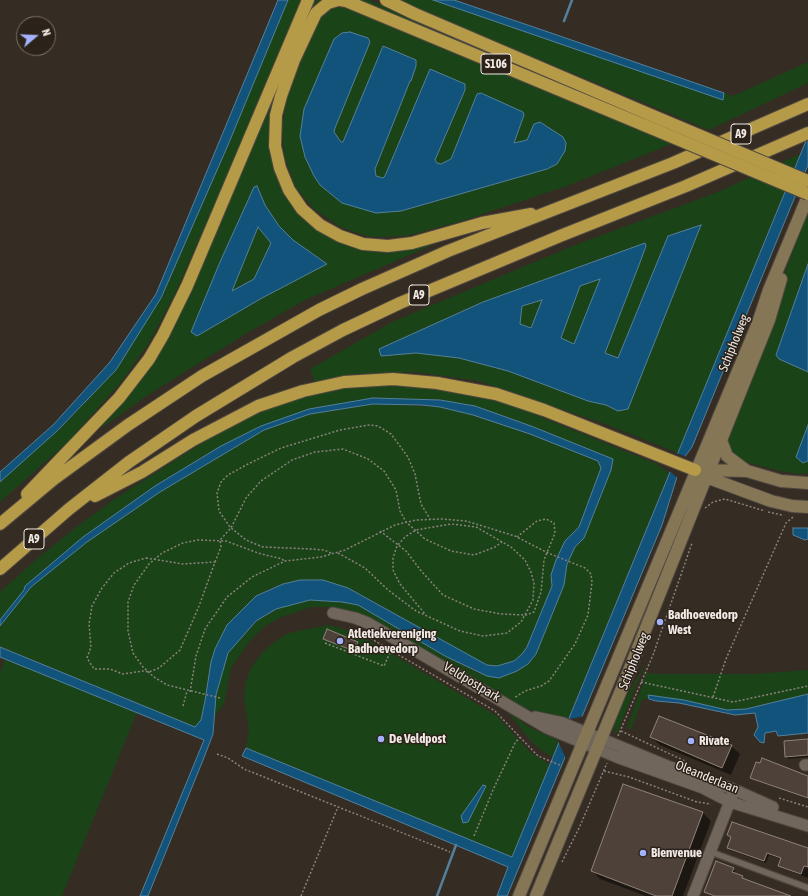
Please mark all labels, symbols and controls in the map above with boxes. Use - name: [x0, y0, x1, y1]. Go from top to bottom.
- north arrow: [16, 16, 56, 56]
- text: N: [40, 27, 53, 37]
- road number: S106: [481, 54, 511, 74]
- road number: A9: [731, 124, 751, 144]
- road number: A9: [409, 285, 429, 305]
- street label: Schipholweg: [715, 312, 753, 374]
- road number: A9: [24, 529, 44, 549]
- place label: Badhoevedorp West: [668, 607, 738, 638]
- marker: Badhoevedorp West: [655, 617, 665, 627]
- place label: Atletiekvereniging Badhoevedorp: [348, 626, 436, 657]
- street label: Schipholweg: [615, 630, 653, 692]
- marker: Atletiekvereniging Badhoevedorp: [335, 636, 345, 646]
- street label: Veldpostpark: [441, 659, 503, 705]
- place label: De Veldpost: [389, 731, 446, 747]
- place label: Rivate: [699, 733, 729, 749]
- marker: De Veldpost: [376, 734, 386, 744]
- marker: Rivate: [686, 736, 696, 746]
- street label: Oleanderlaan: [673, 757, 741, 797]
- place label: Bienvenue: [651, 845, 702, 861]
- marker: Bienvenue: [638, 848, 648, 858]

